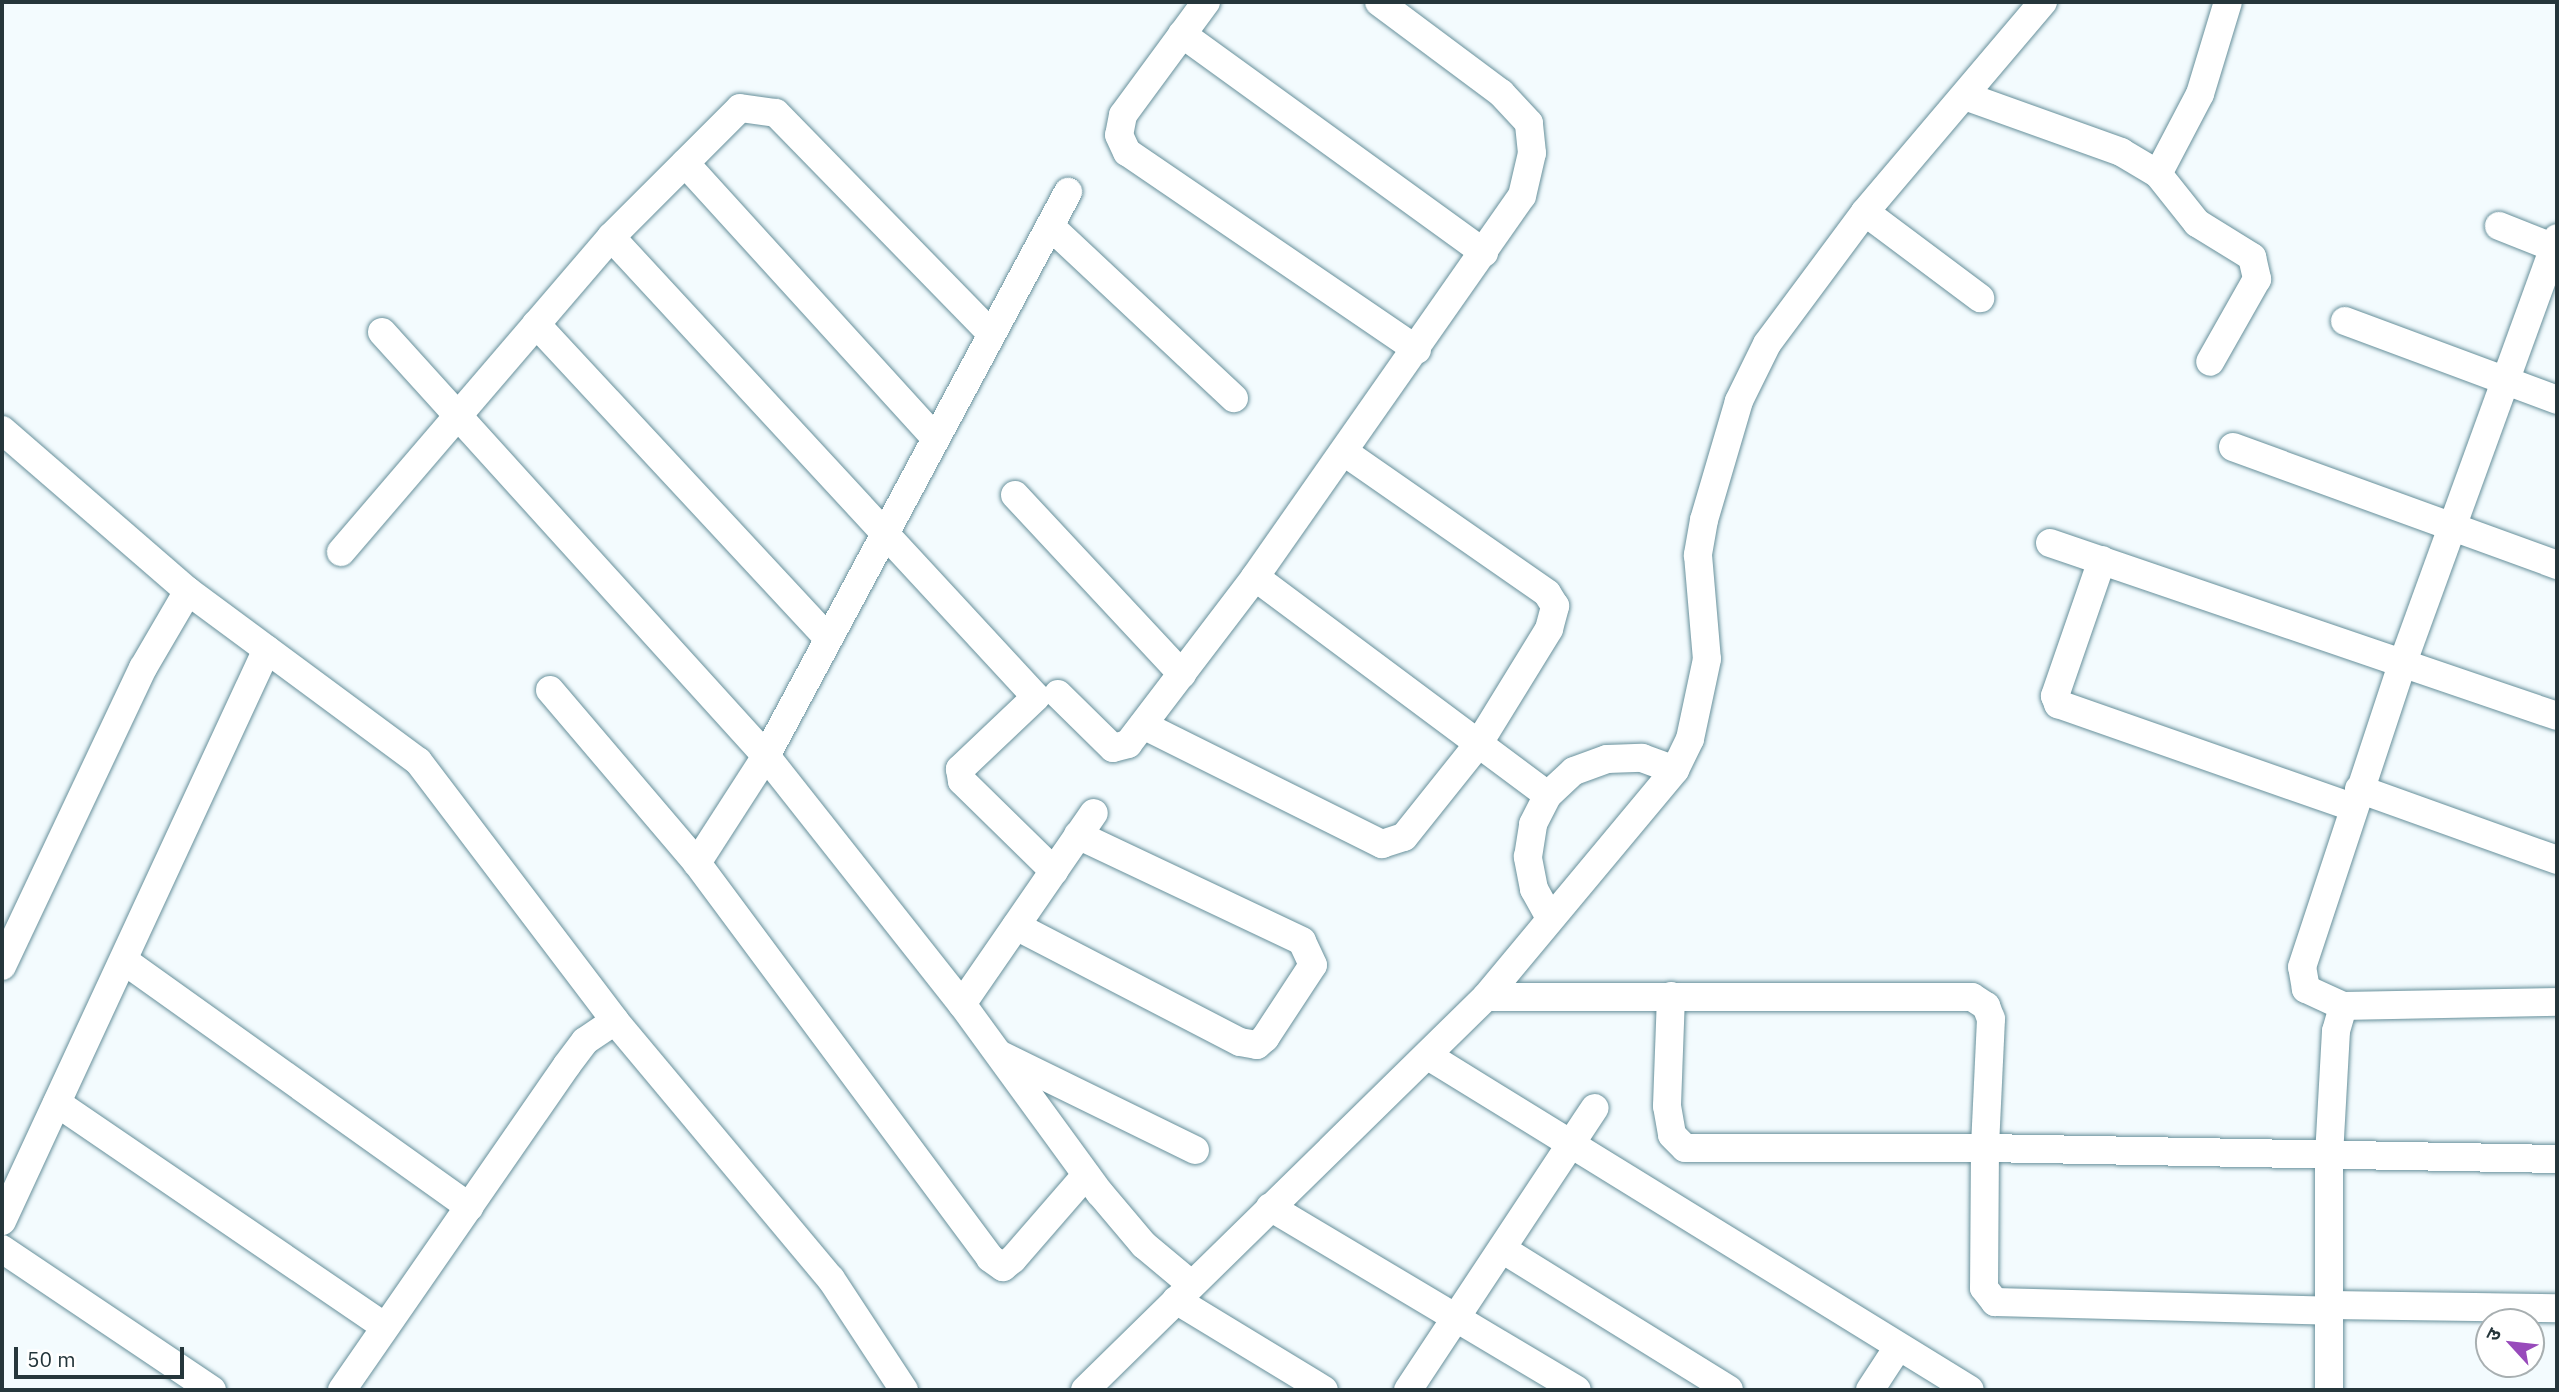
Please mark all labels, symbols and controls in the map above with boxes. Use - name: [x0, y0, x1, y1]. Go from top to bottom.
- north arrow: [2475, 1308, 2545, 1378]
- text: उ: [2480, 1324, 2506, 1345]
- scale bar: [18, 1332, 187, 1376]
- text: 50 m: [27, 1345, 76, 1373]

